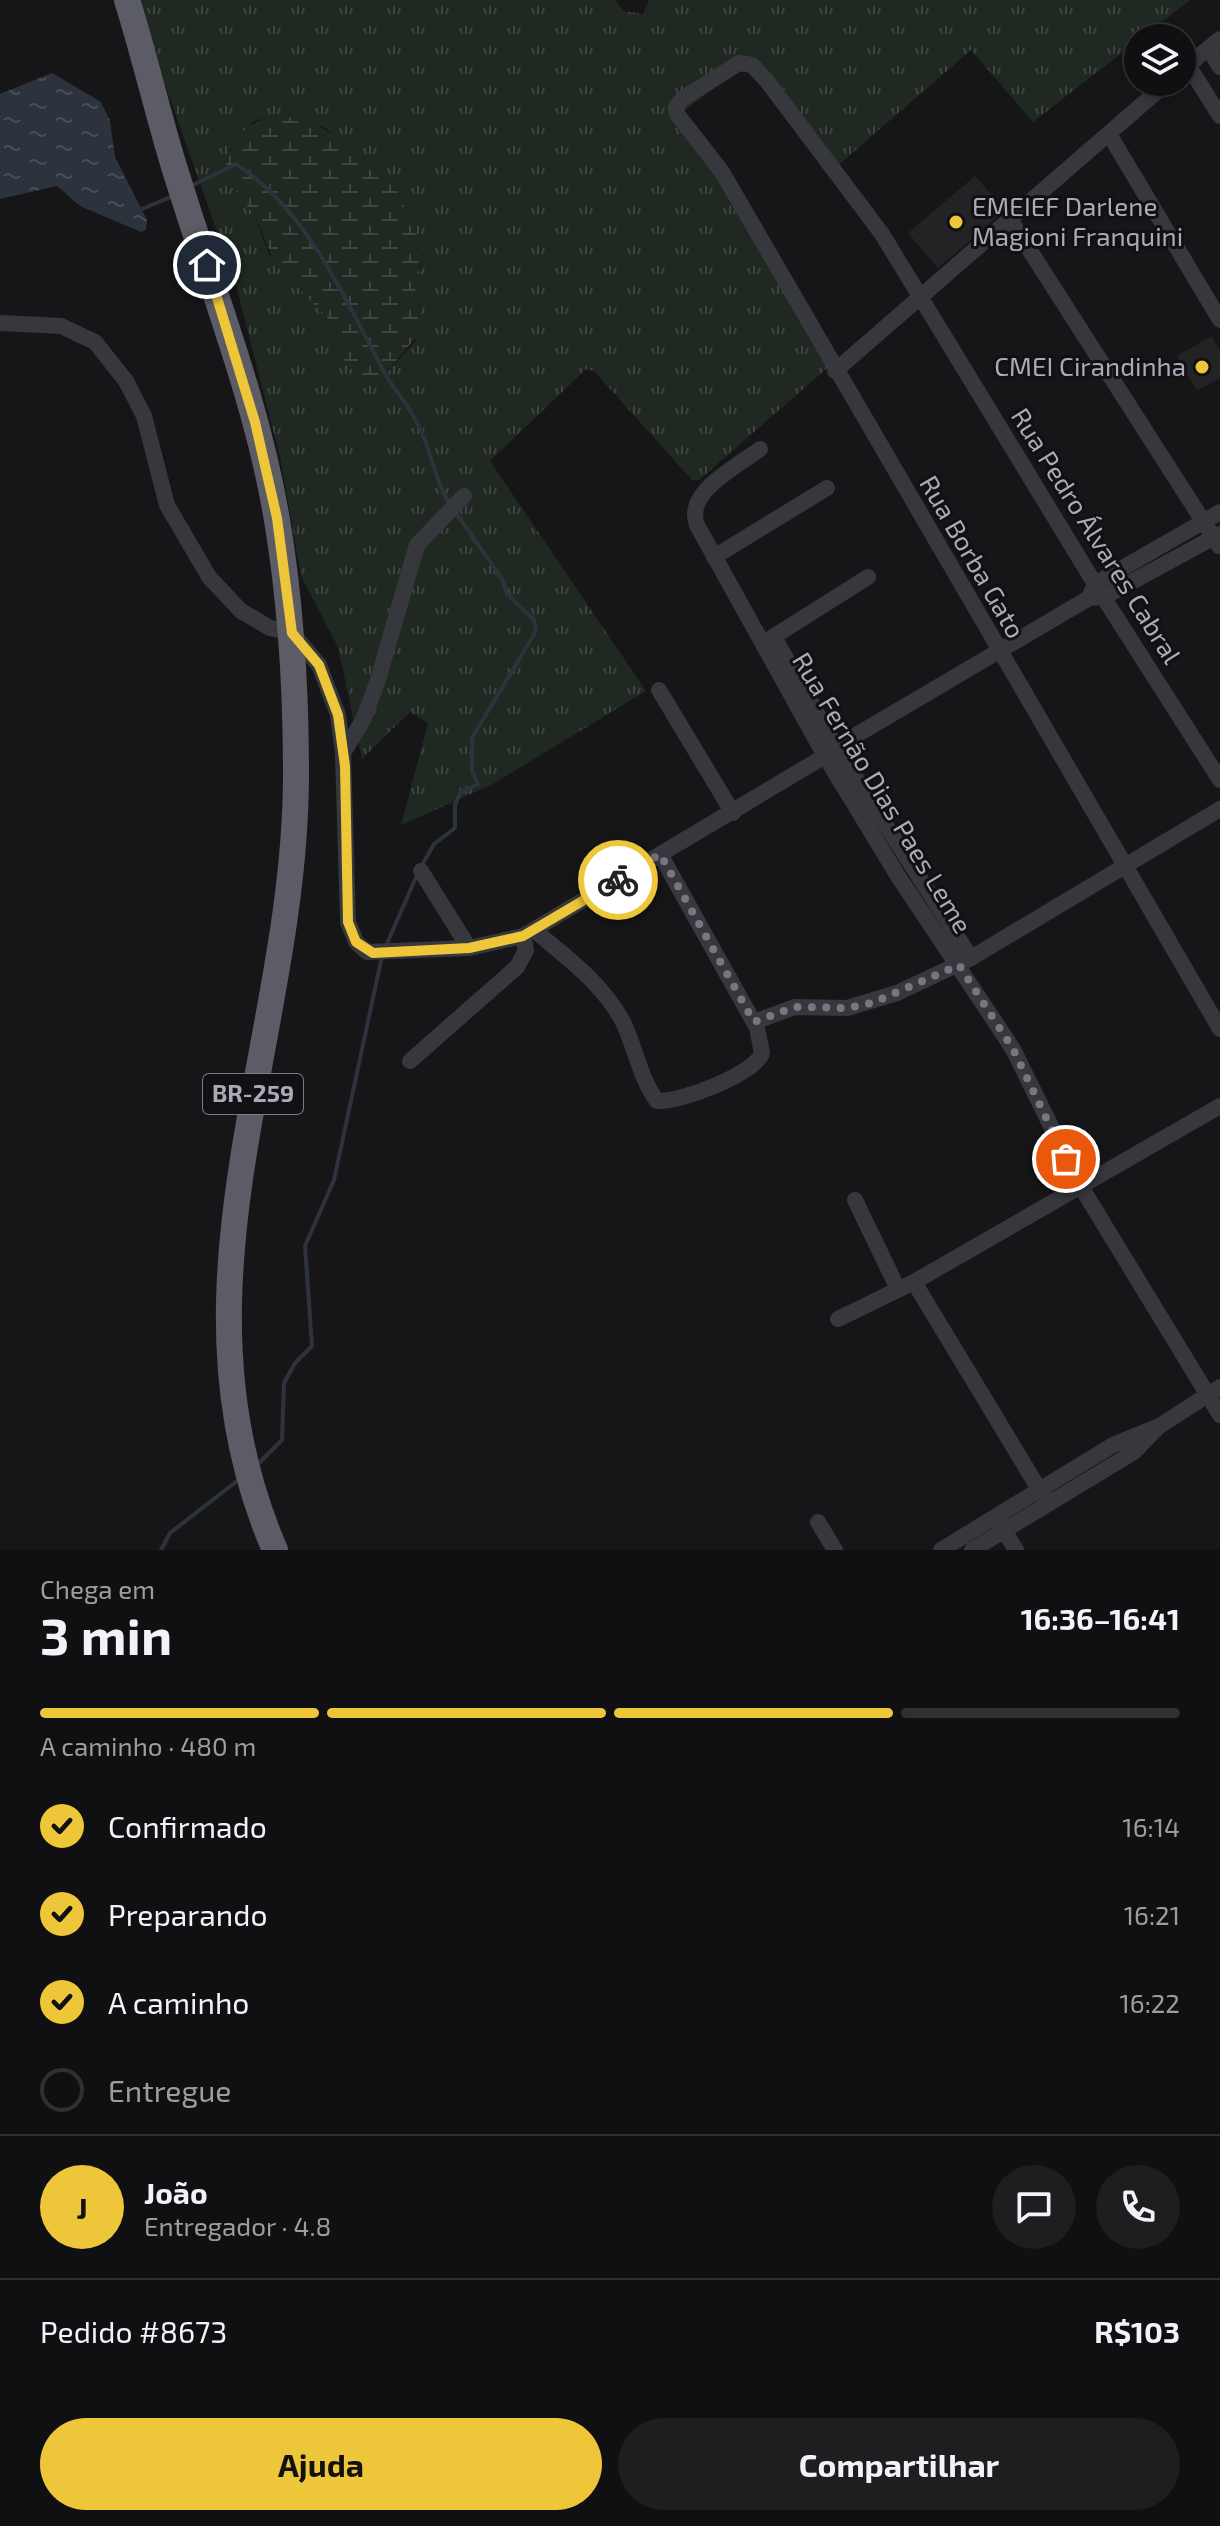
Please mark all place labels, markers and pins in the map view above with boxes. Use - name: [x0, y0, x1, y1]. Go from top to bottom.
- place label: EMEIEF Darlene Magioni Franquini: [972, 190, 1183, 251]
- marker: EMEIEF Darlene Magioni Franquini: [947, 213, 965, 231]
- pin: [173, 231, 241, 299]
- place label: CMEI Cirandinha: [994, 350, 1186, 381]
- marker: CMEI Cirandinha: [1193, 358, 1211, 376]
- pin: [1032, 1125, 1100, 1193]

